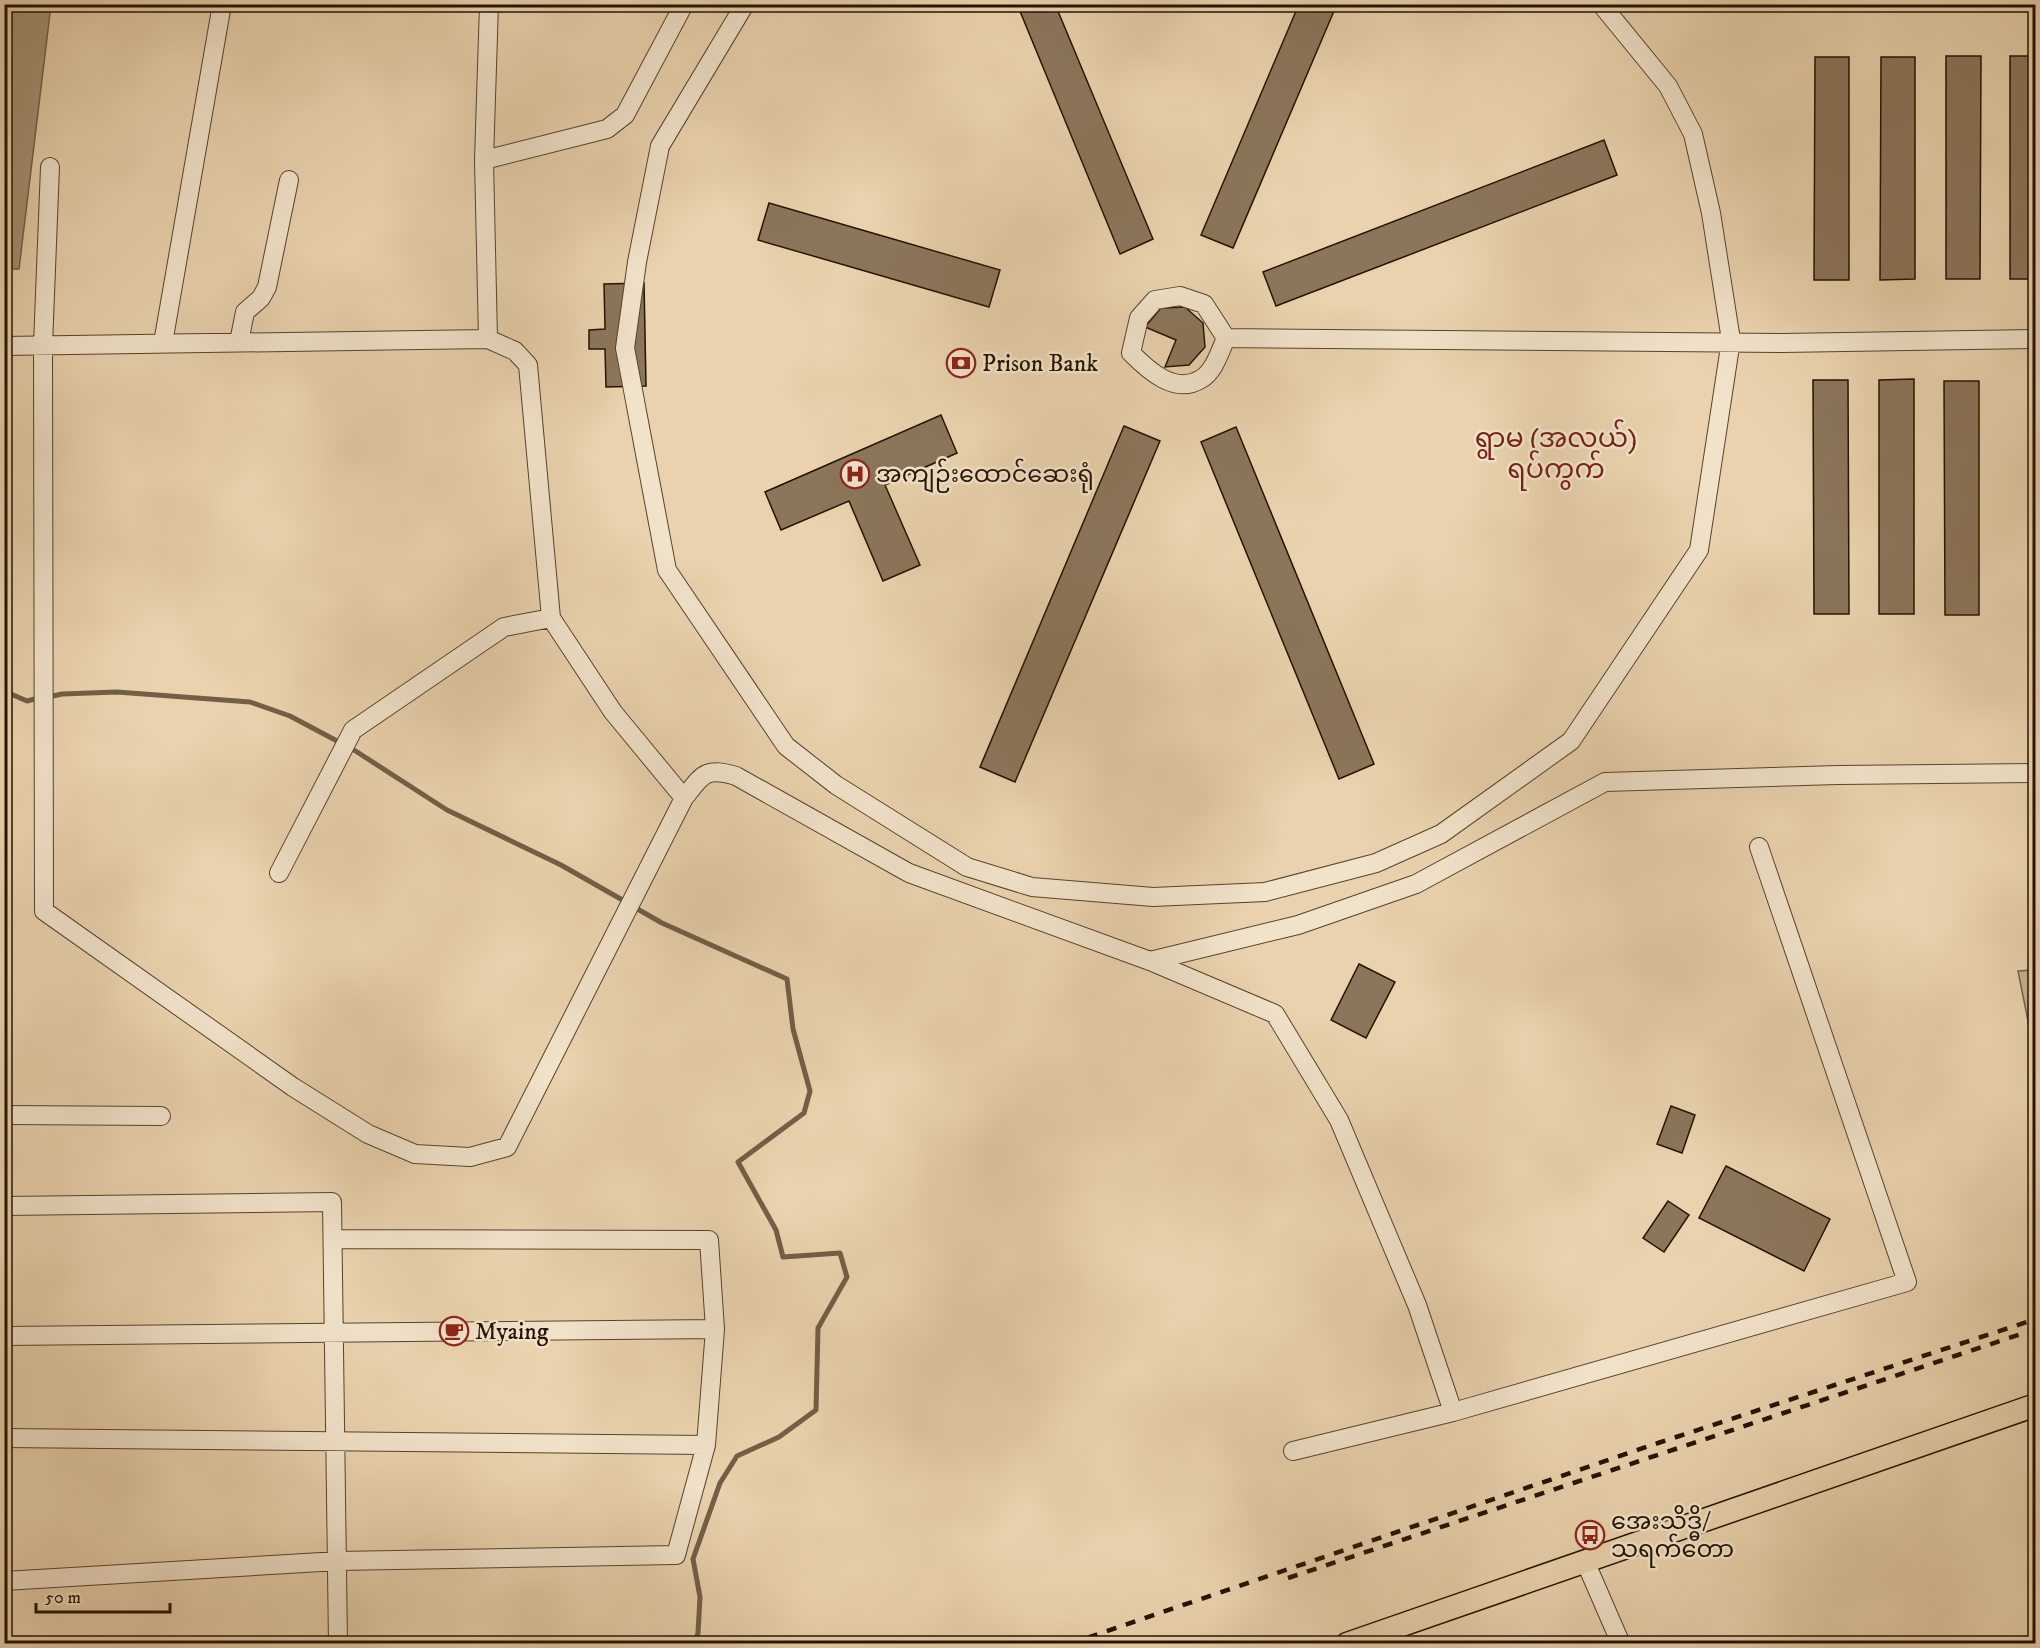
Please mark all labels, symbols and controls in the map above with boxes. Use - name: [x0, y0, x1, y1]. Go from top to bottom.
- bank icon: Prison Bank: [945, 347, 977, 379]
- place label: Prison Bank: [982, 349, 1098, 379]
- district label: ရွာမ (အလယ်) ရပ်ကွက်: [1475, 419, 1637, 491]
- hospital icon: အကျဉ်းထောင်ဆေးရုံ: [839, 458, 871, 490]
- place label: အကျဉ်းထောင်ဆေးရုံ: [876, 458, 1094, 493]
- cafe icon: Myaing: [438, 1315, 470, 1347]
- place label: Myaing: [475, 1317, 549, 1347]
- place label: အေးသိဒ္ဓိ/ သရက်တော: [1611, 1505, 1734, 1568]
- bus stop icon: အေးသိဒ္ဓိ/ သရက်တော: [1574, 1519, 1606, 1551]
- scale bar: [36, 1576, 170, 1614]
- text: 50 m: [45, 1587, 81, 1609]

